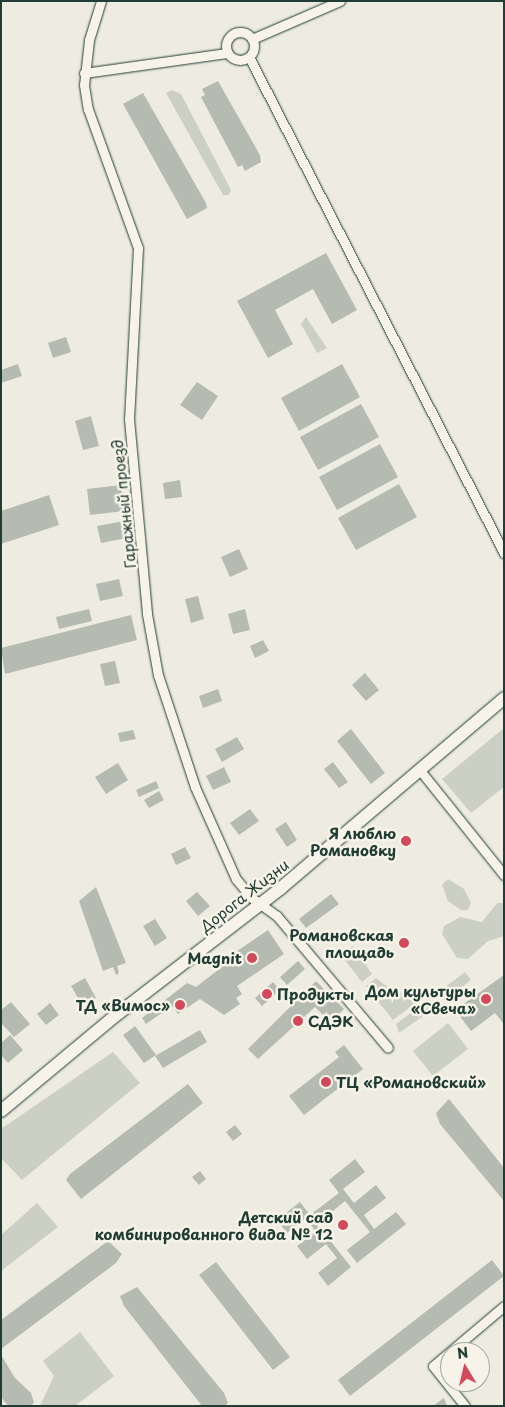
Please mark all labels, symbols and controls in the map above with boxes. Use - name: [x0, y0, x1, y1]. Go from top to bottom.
- street label: Гаражный проезд: [107, 439, 139, 569]
- place label: Я люблю Романовку: [310, 823, 396, 858]
- marker: Я люблю Романовку: [400, 835, 412, 847]
- street label: Дорога Жизни: [196, 855, 292, 935]
- place label: Романовская площадь: [289, 925, 394, 960]
- marker: Романовская площадь: [398, 937, 410, 949]
- place label: Magnit: [187, 949, 242, 967]
- marker: Magnit: [246, 952, 258, 964]
- place label: Дом культуры «Свеча»: [365, 981, 476, 1016]
- place label: Продукты: [277, 985, 354, 1003]
- marker: Продукты: [261, 988, 273, 1000]
- marker: Дом культуры «Свеча»: [480, 993, 492, 1005]
- place label: ТД «Вимос»: [75, 996, 170, 1014]
- marker: ТД «Вимос»: [174, 999, 186, 1011]
- place label: СДЭК: [308, 1012, 353, 1030]
- marker: СДЭК: [292, 1015, 304, 1027]
- place label: ТЦ «Романовский»: [336, 1073, 486, 1091]
- marker: ТЦ «Романовский»: [320, 1076, 332, 1088]
- place label: Детский сад комбинированного вида № 12: [94, 1207, 333, 1242]
- marker: Детский сад комбинированного вида № 12: [337, 1219, 349, 1231]
- text: N: [456, 1341, 470, 1364]
- north arrow: [440, 1342, 490, 1392]

